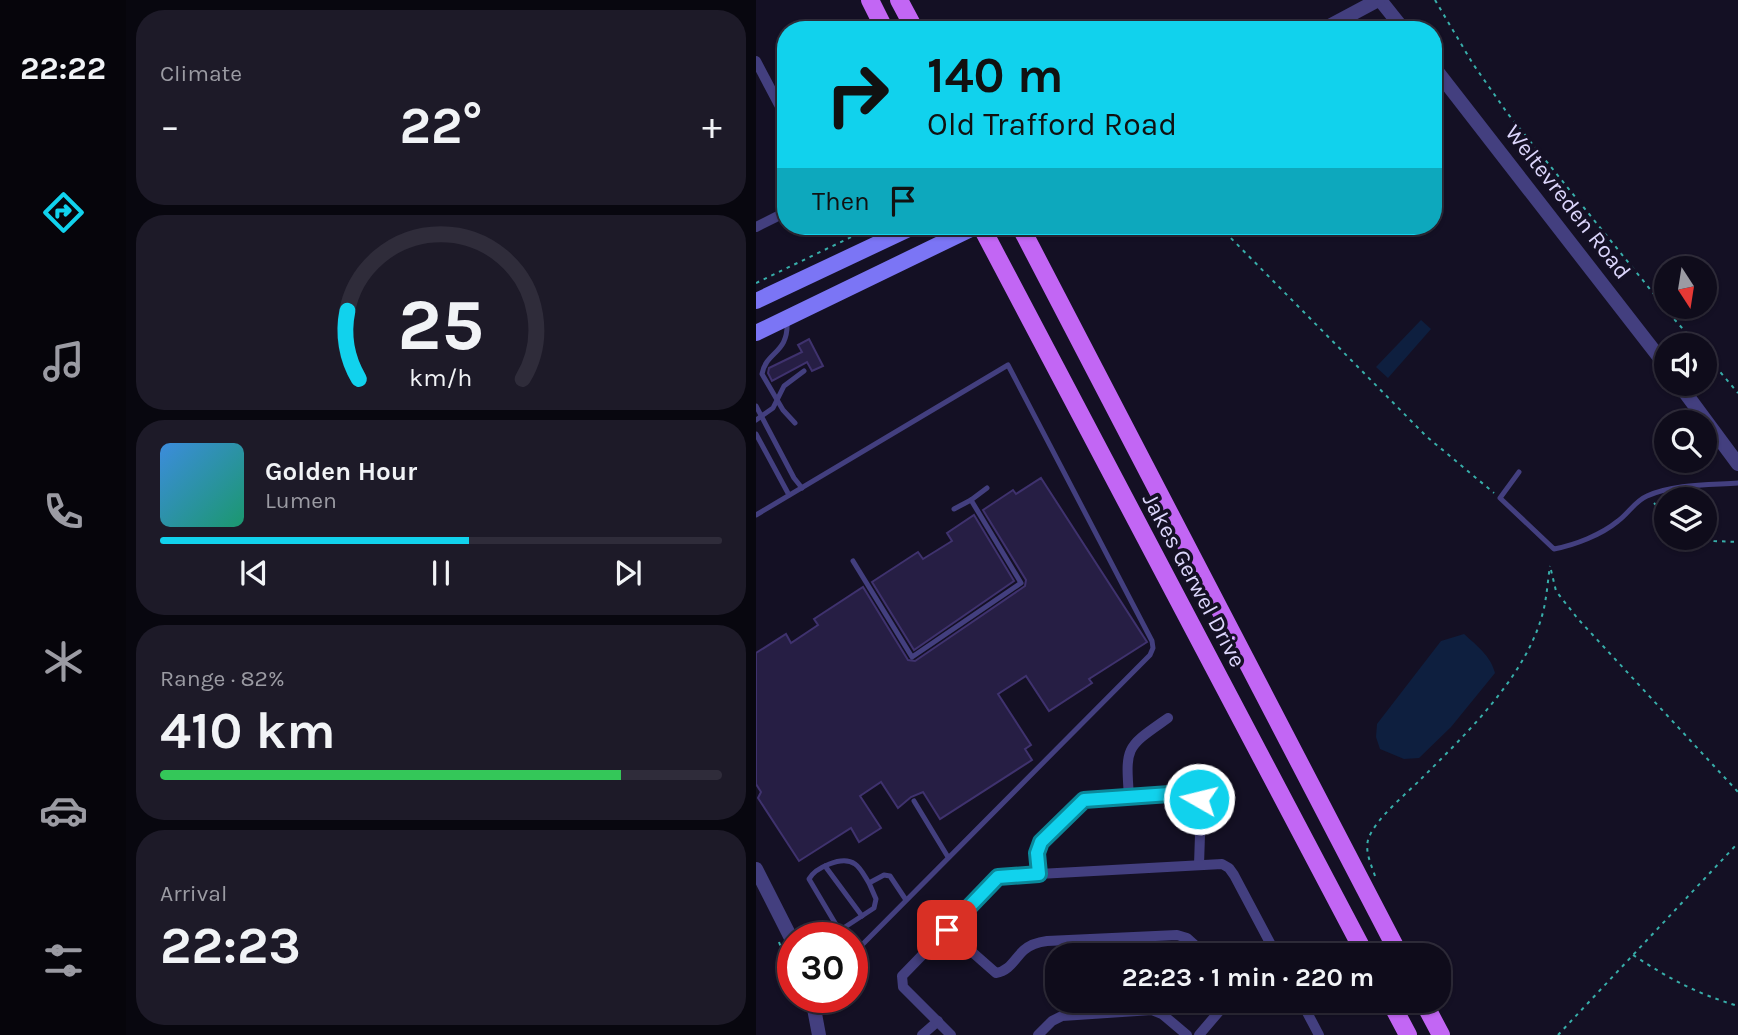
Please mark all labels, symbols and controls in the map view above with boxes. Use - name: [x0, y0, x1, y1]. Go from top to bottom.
- text: 140 m: [927, 47, 1064, 104]
- icon: right: [812, 49, 903, 140]
- text: 22:22: [20, 50, 106, 87]
- text: Climate: [160, 60, 242, 87]
- text: 22°: [399, 95, 483, 156]
- text: −: [160, 104, 180, 149]
- text: +: [702, 104, 722, 149]
- text: Old Trafford Road: [927, 106, 1177, 143]
- street label: Weltevreden Road: [1500, 120, 1636, 284]
- icon: arrive: [884, 182, 922, 220]
- text: Then: [812, 186, 870, 217]
- icon: directions: [39, 188, 88, 237]
- north arrow: [1654, 256, 1717, 318]
- map controls: [1654, 256, 1717, 550]
- text: 25: [398, 282, 484, 367]
- button: sound: [1654, 333, 1717, 396]
- icon: music: [39, 337, 88, 386]
- text: km/h: [409, 362, 473, 391]
- button: search: [1654, 410, 1717, 473]
- text: Golden Hour: [265, 456, 417, 487]
- icon: phone: [39, 487, 88, 536]
- text: Lumen: [265, 487, 337, 514]
- button: layers: [1654, 487, 1717, 550]
- street label: Jakes Gerwel Drive: [1137, 488, 1251, 672]
- icon: previous: [235, 554, 273, 592]
- icon: pause: [422, 554, 460, 592]
- icon: next: [609, 554, 647, 592]
- icon: climate: [39, 637, 88, 686]
- text: Range · 82%: [160, 665, 285, 692]
- text: 410 km: [160, 700, 336, 761]
- position arrow: [1162, 762, 1236, 836]
- icon: car: [39, 786, 88, 835]
- text: Arrival: [160, 880, 227, 907]
- pin: [917, 900, 977, 960]
- icon: arrive: [928, 911, 966, 949]
- text: 22:23: [160, 915, 301, 976]
- speed limit sign: 30: [777, 922, 868, 1013]
- icon: filters: [39, 936, 88, 985]
- text: 22:23 · 1 min · 220 m: [1122, 962, 1374, 993]

